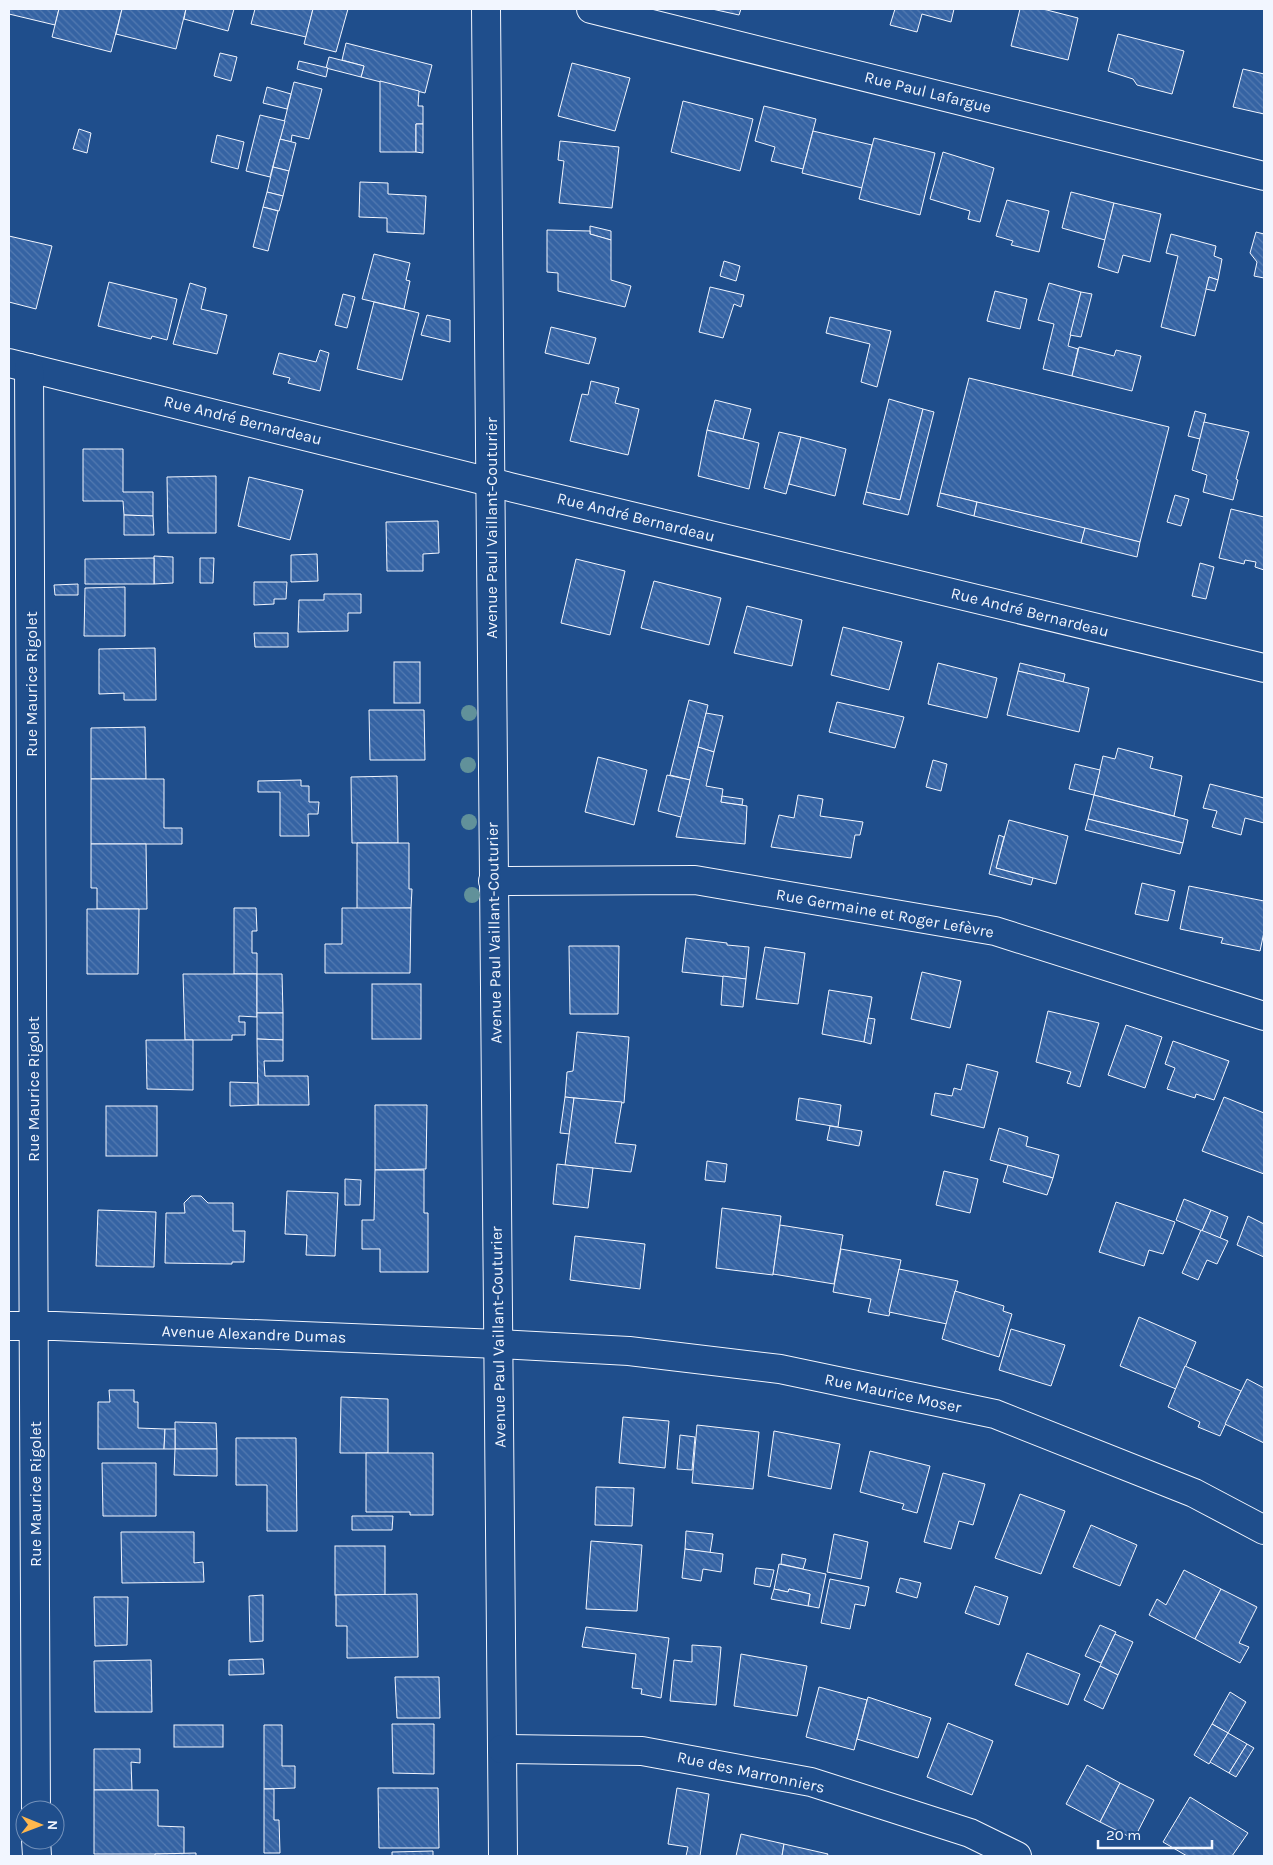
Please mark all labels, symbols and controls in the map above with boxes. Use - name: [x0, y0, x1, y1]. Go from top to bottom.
- street label: Rue Paul Lafargue: [863, 67, 993, 117]
- street label: Rue André Bernardeau: [162, 391, 324, 449]
- street label: Avenue Paul Vaillant-Couturier: [482, 417, 501, 639]
- street label: Rue André Bernardeau: [555, 488, 717, 546]
- street label: Rue André Bernardeau: [949, 583, 1111, 641]
- street label: Rue Maurice Rigolet: [22, 611, 41, 757]
- street label: Avenue Paul Vaillant-Couturier: [483, 822, 505, 1044]
- street label: Rue Germaine et Roger Lefèvre: [775, 884, 995, 942]
- street label: Rue Maurice Rigolet: [24, 1016, 43, 1162]
- street label: Avenue Paul Vaillant-Couturier: [487, 1226, 509, 1448]
- street label: Avenue Alexandre Dumas: [161, 1321, 347, 1347]
- street label: Rue Maurice Moser: [823, 1369, 963, 1417]
- street label: Rue Maurice Rigolet: [26, 1421, 45, 1567]
- street label: Rue des Marronniers: [675, 1747, 827, 1797]
- north arrow: [15, 1800, 65, 1850]
- scale bar: [1098, 1818, 1212, 1850]
- text: N: [44, 1820, 61, 1830]
- text: 20 m: [1106, 1826, 1141, 1844]

